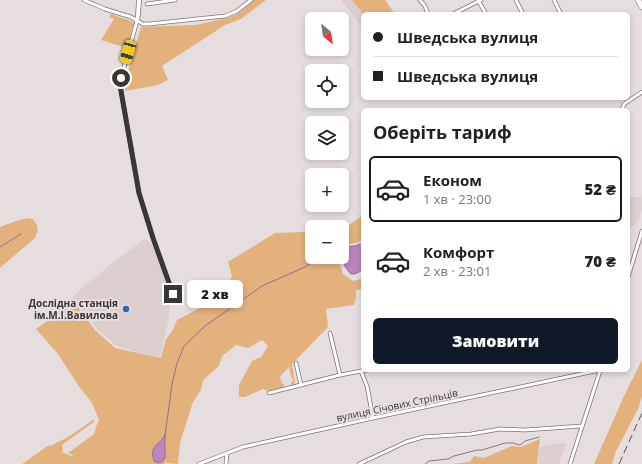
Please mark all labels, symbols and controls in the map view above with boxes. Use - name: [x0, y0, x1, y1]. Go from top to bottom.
- north arrow: [305, 12, 349, 56]
- map controls: [305, 12, 349, 264]
- text: Шведська вулиця: [397, 27, 538, 47]
- car: [119, 39, 137, 65]
- button: locate: [305, 64, 349, 108]
- text: Шведська вулиця: [397, 66, 538, 86]
- route start: [112, 69, 130, 87]
- button: layers: [305, 116, 349, 160]
- text: Оберіть тариф: [373, 120, 512, 144]
- button: +: [305, 168, 349, 212]
- text: Економ: [423, 170, 482, 190]
- icon: car: [375, 171, 411, 207]
- text: 52 ₴: [585, 179, 616, 199]
- text: 1 хв · 23:00: [423, 190, 491, 208]
- button: −: [305, 220, 349, 264]
- text: Комфорт: [423, 242, 494, 262]
- icon: car: [375, 243, 411, 279]
- text: 70 ₴: [585, 251, 616, 271]
- text: 2 хв · 23:01: [423, 262, 491, 280]
- callout: 2 хв: [187, 280, 243, 308]
- route end: [164, 285, 182, 303]
- text: 2 хв: [201, 285, 229, 303]
- place label: Дослідна станція ім.М.І.Вавилова: [28, 296, 118, 322]
- marker: Дослідна станція ім.М.І.Вавилова: [121, 304, 131, 314]
- button: Замовити: [373, 318, 618, 364]
- street label: вулиця Січових Стрільців: [335, 385, 459, 425]

